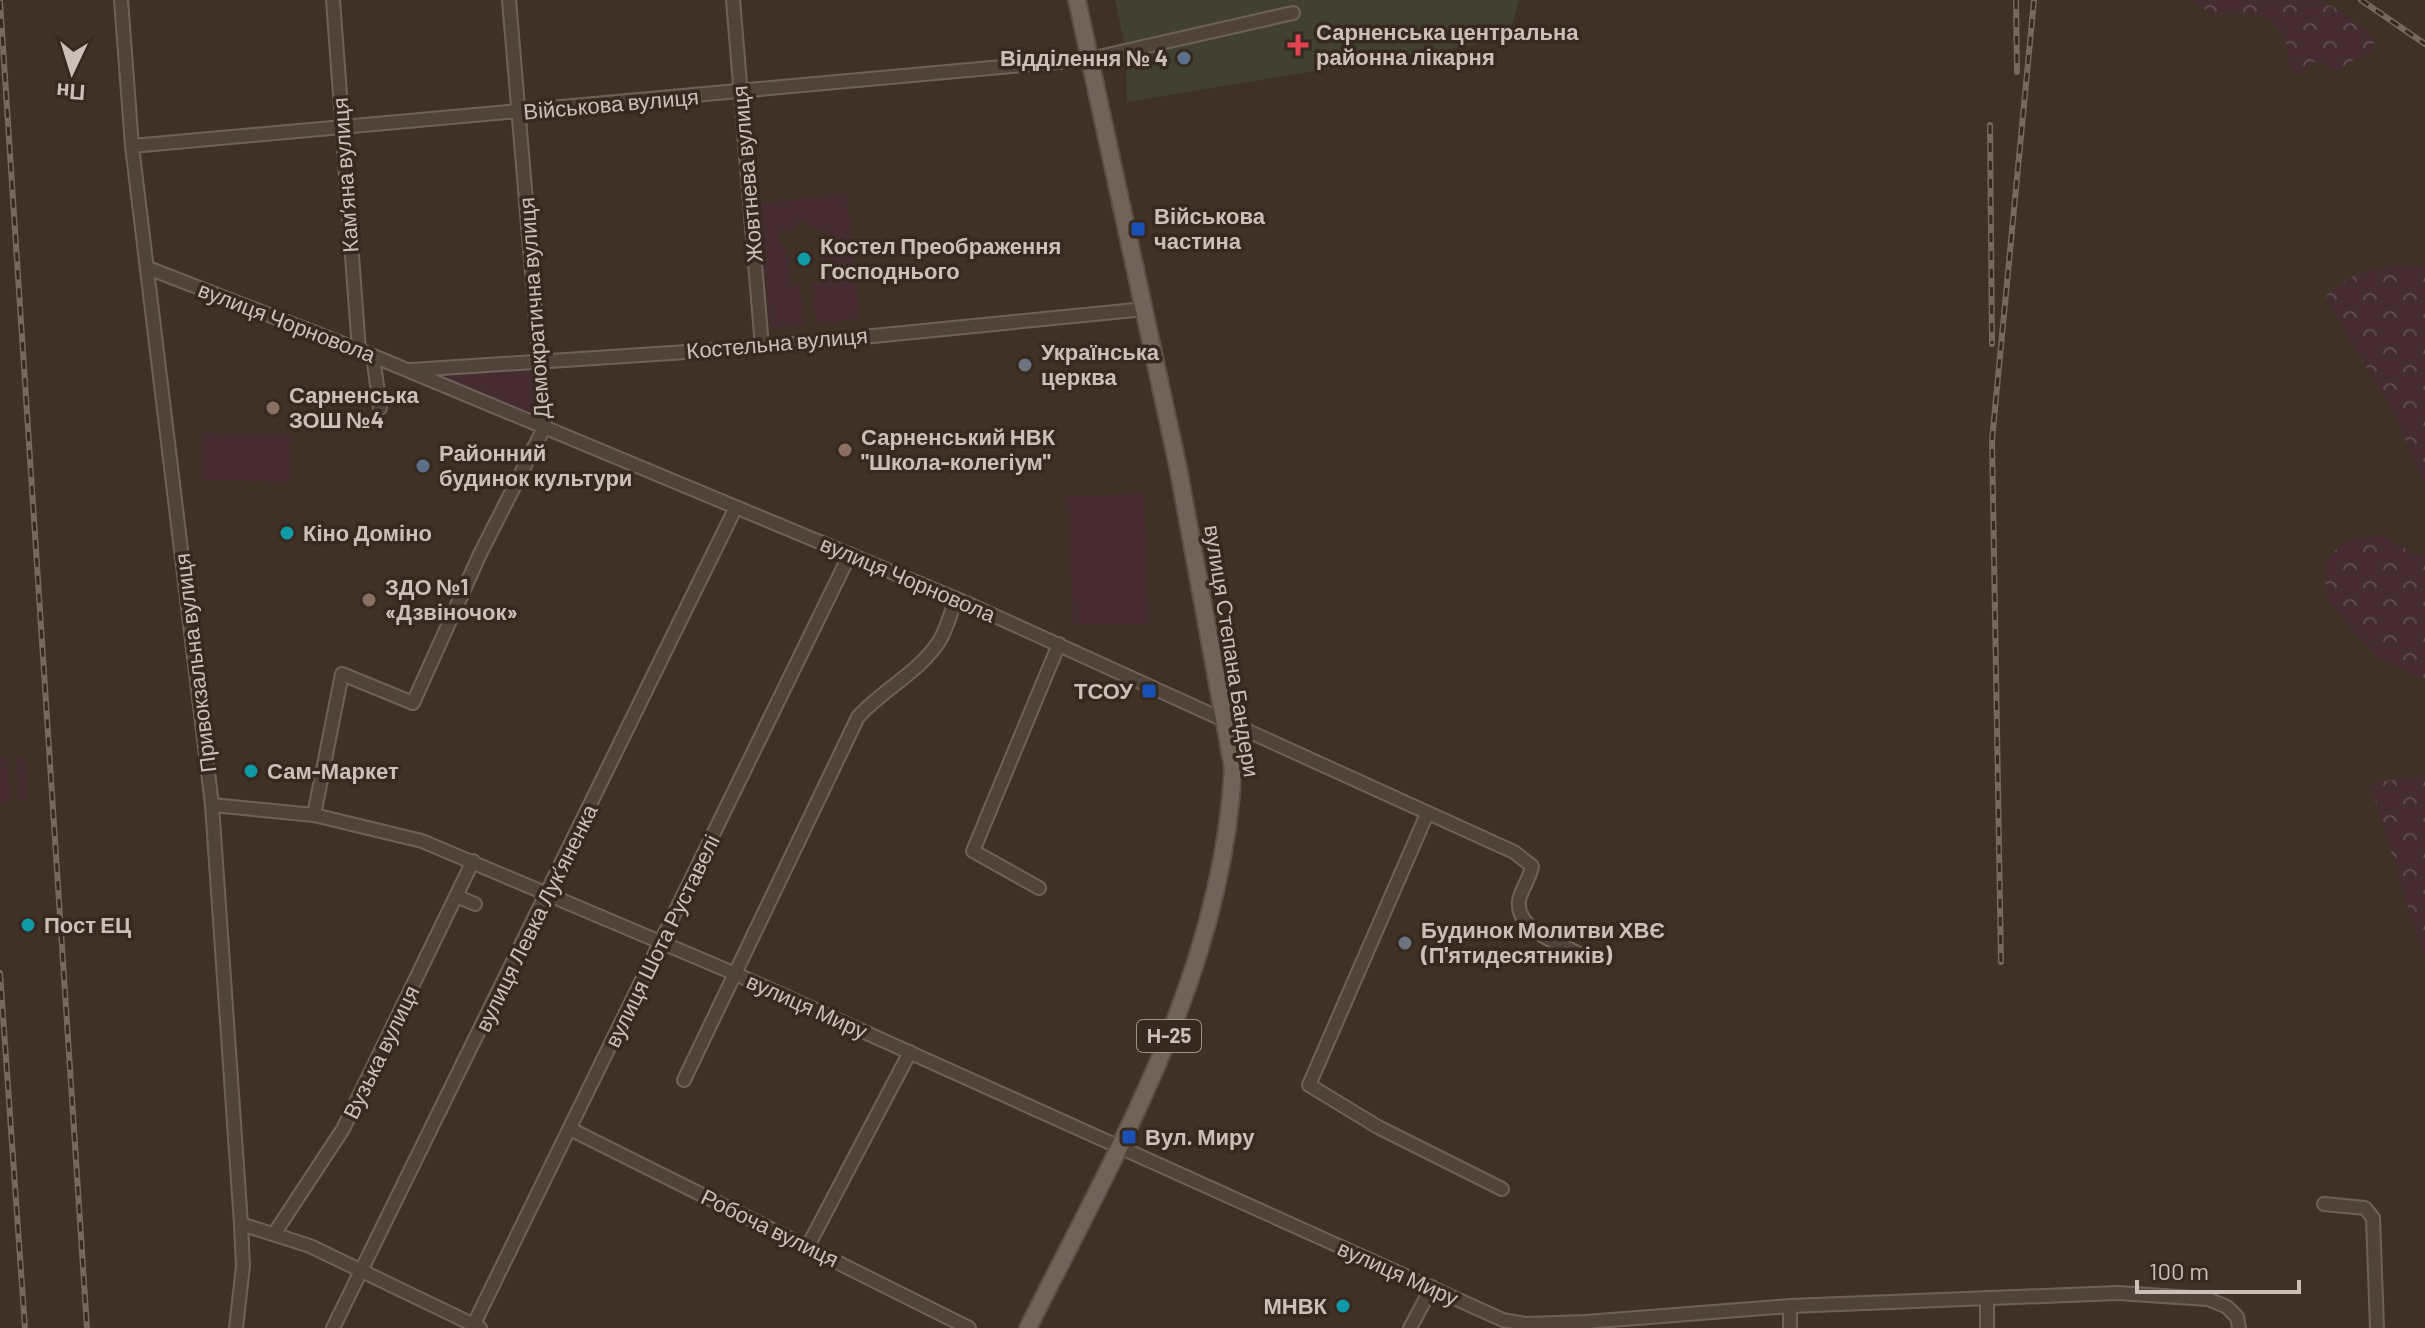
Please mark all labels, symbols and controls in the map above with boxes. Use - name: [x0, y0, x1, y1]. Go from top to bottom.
- place label: Сарненська центральна районна лікарня: [1316, 18, 1579, 70]
- north arrow: [32, 32, 112, 112]
- marker: Сарненська центральна районна лікарня: [1287, 34, 1309, 56]
- place label: Відділення № 4: [1000, 44, 1168, 71]
- marker: Відділення № 4: [1175, 49, 1193, 67]
- text: Пн: [55, 79, 86, 107]
- street label: Військова вулиця: [522, 82, 700, 125]
- street label: Жовтнева вулиця: [725, 85, 768, 264]
- street label: Камʼяна вулиця: [326, 97, 363, 253]
- street label: Демократична вулиця: [512, 196, 555, 420]
- place label: Військова частина: [1154, 202, 1266, 253]
- marker: Військова частина: [1129, 220, 1147, 238]
- place label: Костел Преображення Господнього: [820, 232, 1061, 284]
- marker: Костел Преображення Господнього: [795, 250, 813, 268]
- street label: вулиця Чорновола: [195, 275, 380, 368]
- street label: Костельна вулиця: [685, 321, 869, 364]
- place label: Українська церква: [1041, 338, 1160, 390]
- marker: Українська церква: [1016, 356, 1034, 374]
- place label: Сарненська ЗОШ №4: [289, 381, 419, 432]
- marker: Сарненська ЗОШ №4: [264, 399, 282, 417]
- place label: Сарненський НВК "Школа-колегіум": [861, 423, 1056, 475]
- place label: Районний будинок культури: [439, 439, 632, 491]
- marker: Сарненський НВК "Школа-колегіум": [836, 441, 854, 459]
- marker: Районний будинок культури: [414, 457, 432, 475]
- place label: Кіно Доміно: [303, 519, 432, 546]
- street label: вулиця Степана Бандери: [1199, 523, 1266, 779]
- marker: Кіно Доміно: [278, 524, 296, 542]
- street label: вулиця Чорновола: [817, 529, 1000, 628]
- street label: Привокзальна вулиця: [168, 552, 221, 774]
- place label: ЗДО №1 «Дзвіночок»: [385, 573, 518, 625]
- marker: ЗДО №1 «Дзвіночок»: [360, 591, 378, 609]
- place label: ТСОУ: [1074, 677, 1133, 703]
- marker: ТСОУ: [1140, 682, 1158, 700]
- place label: Сам-Маркет: [267, 757, 399, 784]
- marker: Сам-Маркет: [242, 762, 260, 780]
- street label: вулиця Левка Лукʼяненка: [469, 799, 603, 1036]
- street label: вулиця Шота Руставелі: [598, 830, 725, 1052]
- place label: Пост ЕЦ: [44, 911, 131, 938]
- marker: Пост ЕЦ: [19, 916, 37, 934]
- place label: Будинок Молитви ХВЄ (П'ятидесятників): [1420, 916, 1665, 968]
- marker: Будинок Молитви ХВЄ (П'ятидесятників): [1396, 934, 1414, 952]
- street label: вулиця Миру: [743, 967, 872, 1044]
- street label: Вузька вулиця: [337, 981, 424, 1123]
- road number: Н-25: [1137, 1020, 1201, 1052]
- place label: Вул. Миру: [1145, 1123, 1255, 1150]
- marker: Вул. Миру: [1120, 1128, 1138, 1146]
- street label: Робоча вулиця: [697, 1183, 843, 1273]
- street label: вулиця Миру: [1334, 1234, 1463, 1311]
- scale bar: [2137, 1244, 2299, 1294]
- text: 100 m: [2149, 1256, 2209, 1285]
- place label: МНВК: [1263, 1292, 1328, 1318]
- marker: МНВК: [1334, 1297, 1352, 1315]

